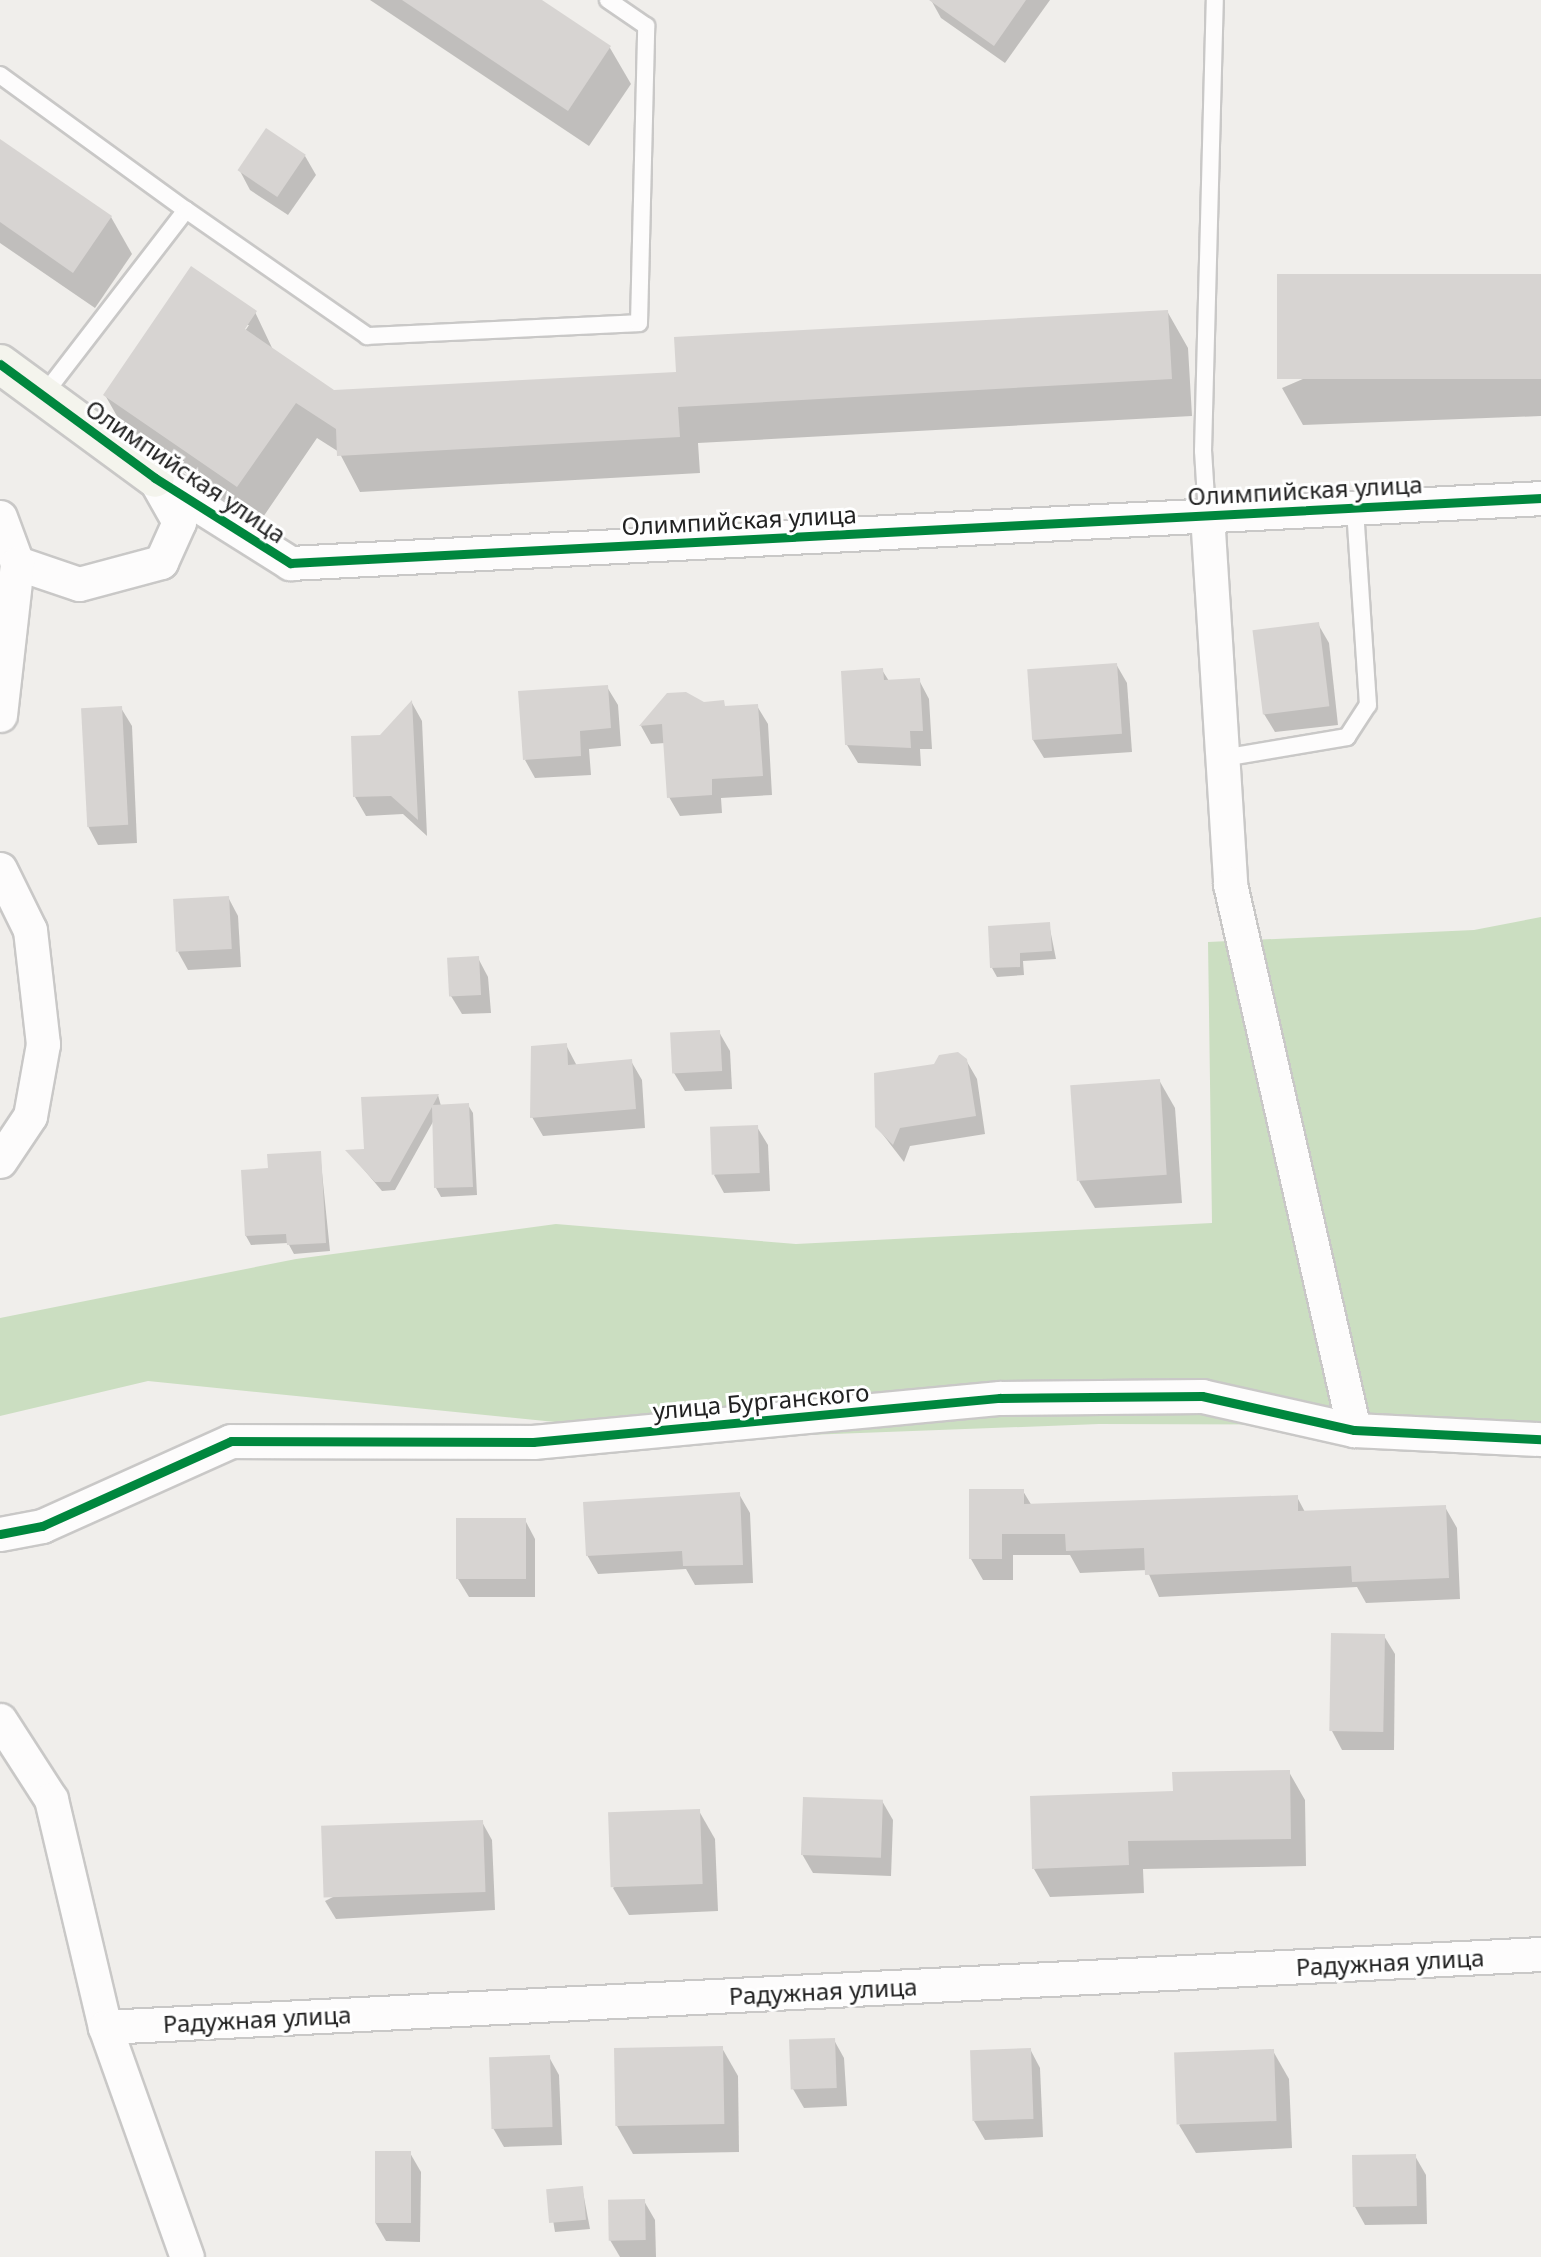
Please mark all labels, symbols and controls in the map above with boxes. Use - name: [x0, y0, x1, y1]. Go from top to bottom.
- street label: Олимпийская улица: [80, 393, 292, 549]
- street label: Олимпийская улица: [1187, 469, 1423, 511]
- street label: Олимпийская улица: [621, 499, 857, 541]
- street label: улица Бурганского: [652, 1377, 870, 1425]
- street label: Радужная улица: [1295, 1943, 1485, 1981]
- street label: Радужная улица: [728, 1972, 918, 2010]
- street label: Радужная улица: [162, 2000, 352, 2038]

